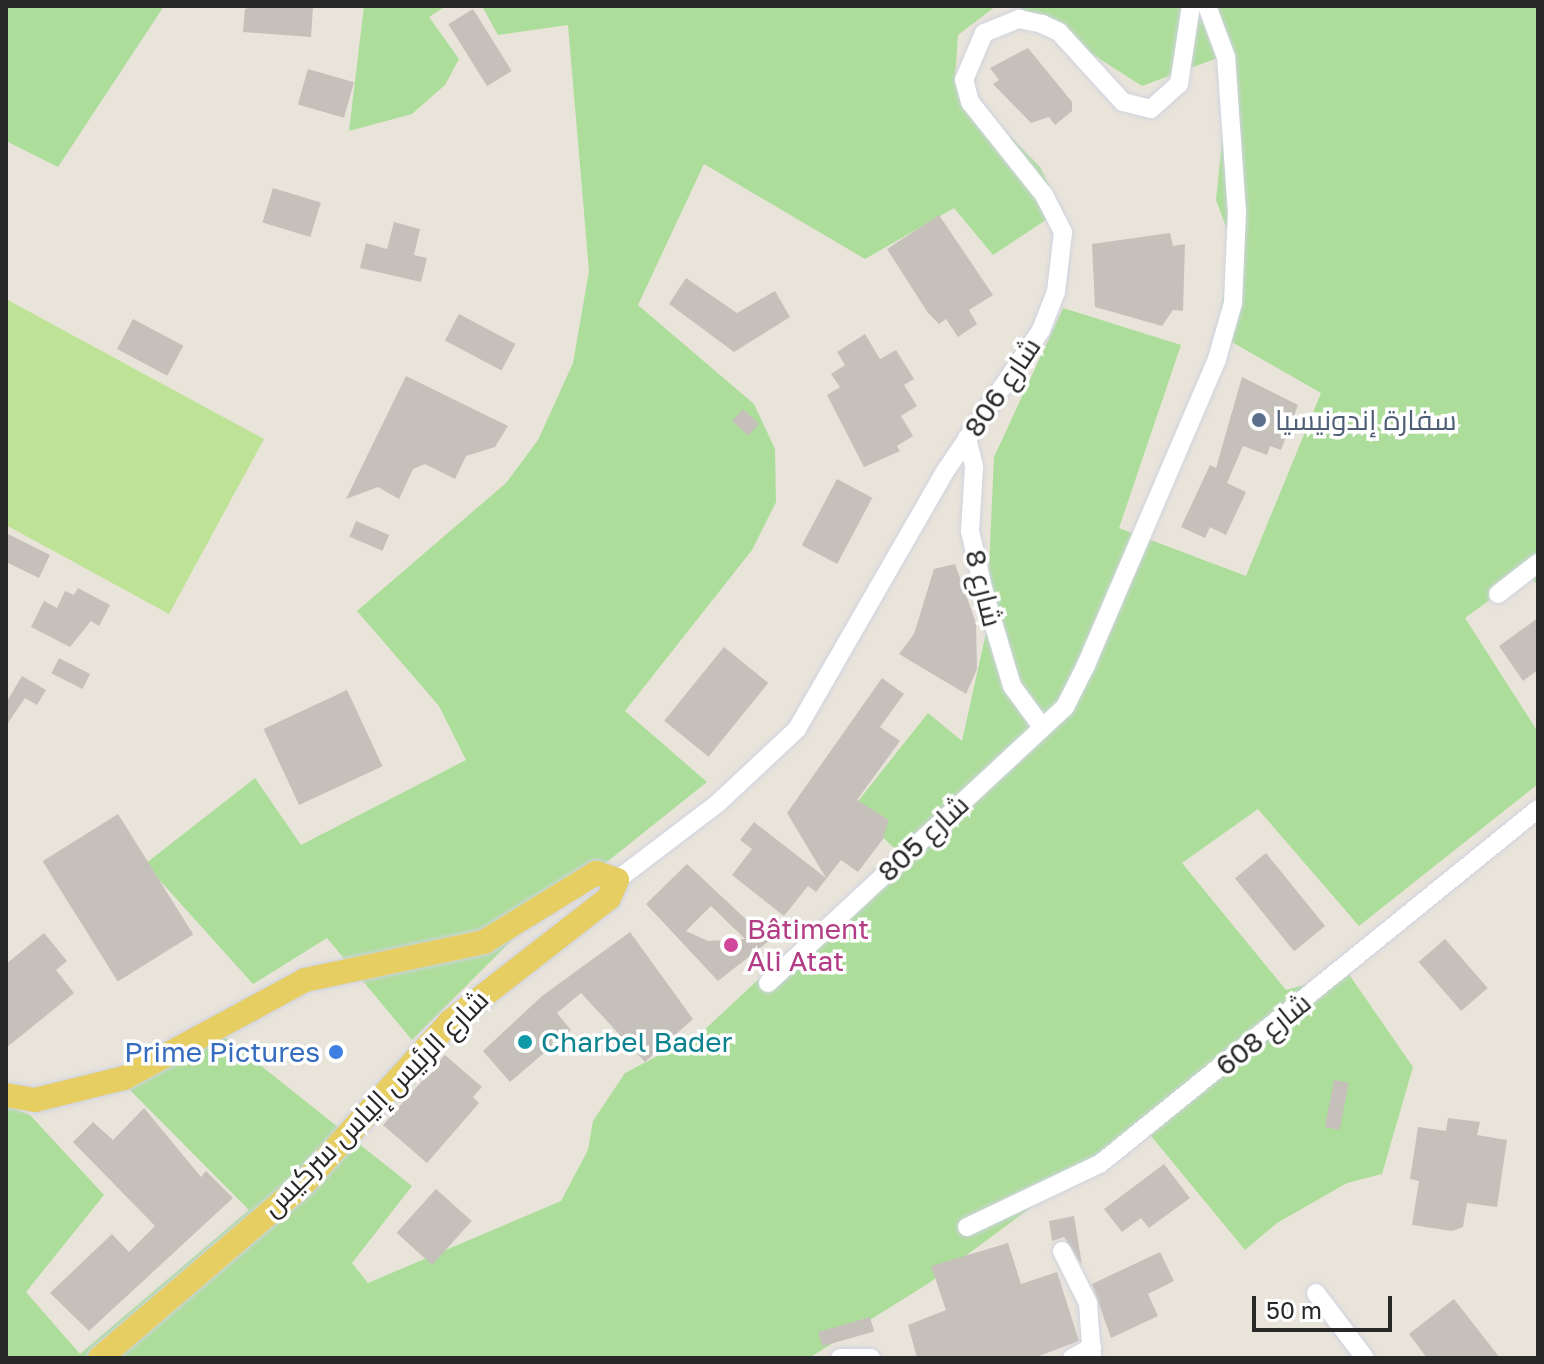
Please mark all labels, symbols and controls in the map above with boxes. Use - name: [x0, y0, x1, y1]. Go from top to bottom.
- street label: شارع 806: [957, 331, 1047, 443]
- place label: سفارة إندونيسيا: [1275, 403, 1457, 437]
- marker: سفارة إندونيسيا: [1250, 411, 1268, 429]
- street label: شارع 8: [958, 546, 1010, 630]
- street label: شارع 805: [871, 788, 975, 888]
- place label: Bâtiment Ali Atat: [747, 912, 869, 978]
- marker: Bâtiment Ali Atat: [722, 936, 740, 954]
- street label: شارع الرئيس إلياس سركيس: [255, 983, 495, 1223]
- street label: شارع 608: [1209, 986, 1317, 1082]
- place label: Charbel Bader: [541, 1025, 732, 1059]
- marker: Charbel Bader: [516, 1033, 534, 1051]
- place label: Prime Pictures: [124, 1035, 320, 1069]
- marker: Prime Pictures: [327, 1043, 345, 1061]
- scale bar: [1256, 1280, 1396, 1330]
- text: 50 m: [1266, 1295, 1322, 1324]

